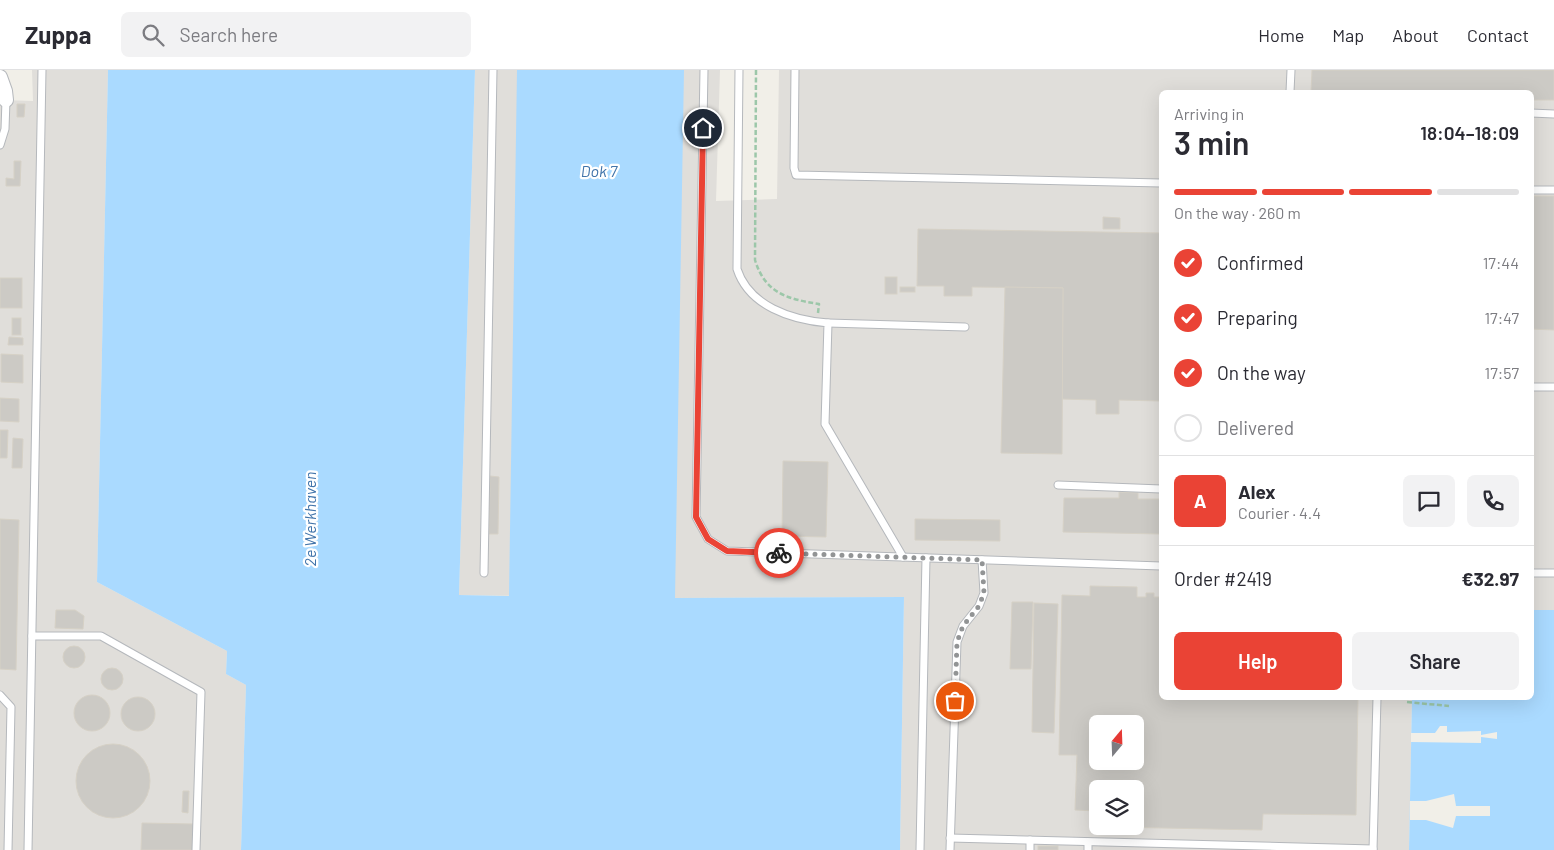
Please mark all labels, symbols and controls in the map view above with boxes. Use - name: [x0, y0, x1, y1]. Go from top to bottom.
- search box: [121, 12, 471, 57]
- text: Zuppa: [25, 20, 91, 49]
- icon: search: [139, 21, 167, 49]
- text: Search here: [179, 23, 278, 46]
- text: Home: [1258, 24, 1304, 46]
- text: Map: [1332, 24, 1364, 46]
- text: About: [1392, 24, 1439, 46]
- text: Contact: [1467, 24, 1529, 46]
- text: Arriving in: [1174, 104, 1244, 123]
- pin: [682, 107, 724, 149]
- icon: home: [689, 114, 717, 142]
- text: 18:04–18:09: [1420, 121, 1519, 144]
- text: 3 min: [1174, 123, 1250, 161]
- water label: Dok 7: [581, 161, 619, 180]
- text: On the way · 260 m: [1174, 203, 1301, 222]
- icon: check: [1174, 249, 1202, 277]
- text: Confirmed: [1217, 251, 1304, 274]
- text: 17:44: [1483, 253, 1519, 272]
- icon: check: [1174, 304, 1202, 332]
- text: Preparing: [1217, 306, 1298, 329]
- text: 17:47: [1485, 308, 1519, 327]
- icon: check: [1174, 359, 1202, 387]
- text: On the way: [1217, 361, 1306, 384]
- text: 17:57: [1485, 363, 1519, 382]
- text: Delivered: [1217, 416, 1294, 439]
- water label: 2e Werkhaven: [300, 472, 319, 566]
- button: chat: [1403, 475, 1455, 527]
- button: phone: [1467, 475, 1519, 527]
- text: Alex: [1238, 480, 1276, 503]
- text: A: [1194, 489, 1206, 512]
- text: Courier · 4.4: [1238, 503, 1321, 522]
- courier: [754, 528, 804, 578]
- icon: bike: [765, 539, 793, 567]
- text: Order #2419: [1174, 567, 1272, 590]
- text: €32.97: [1461, 567, 1519, 590]
- button: Help: [1174, 632, 1342, 690]
- button: Share: [1352, 632, 1519, 690]
- pin: [934, 680, 976, 722]
- icon: bag: [941, 687, 969, 715]
- north arrow: [1089, 715, 1144, 770]
- map controls: [1089, 715, 1144, 835]
- button: layers: [1089, 780, 1144, 835]

